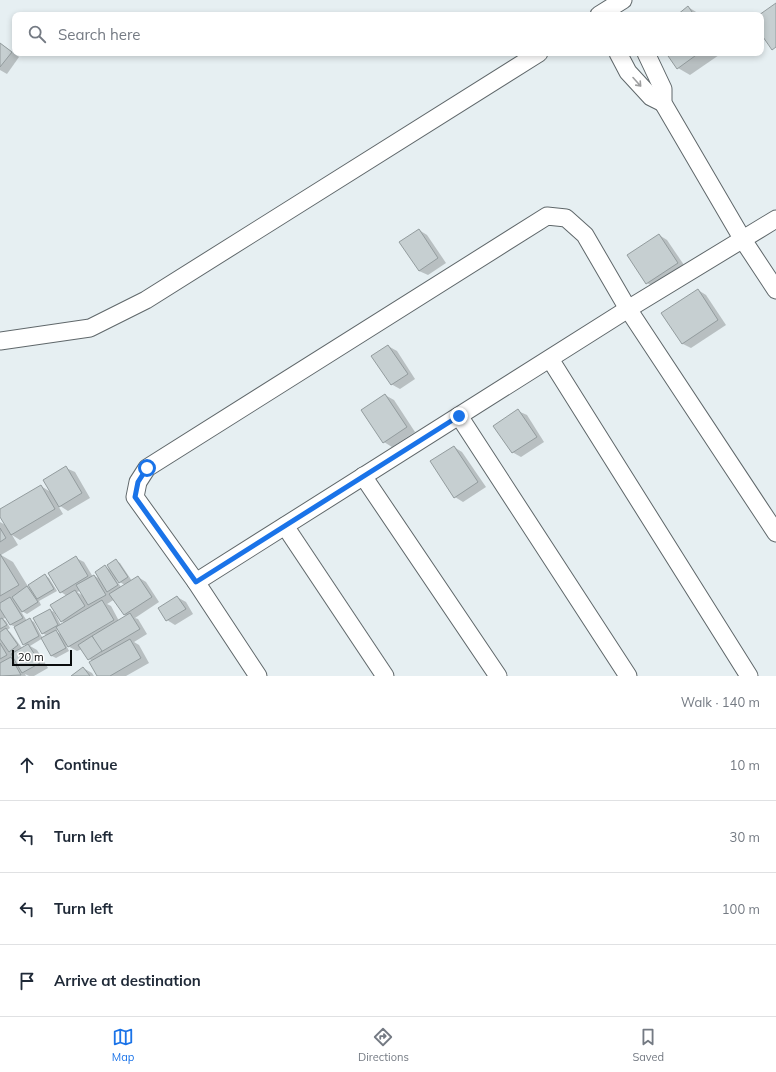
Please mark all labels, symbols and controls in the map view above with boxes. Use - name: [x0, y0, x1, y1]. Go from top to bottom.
- search box: [12, 12, 764, 56]
- icon: search: [26, 23, 48, 45]
- text: Search here: [58, 25, 140, 44]
- one-way arrow: [632, 76, 641, 87]
- route end: [450, 407, 468, 425]
- route start: [138, 459, 156, 477]
- scale bar: [12, 648, 72, 667]
- text: 20 m: [18, 650, 44, 664]
- text: 2 min: [16, 692, 61, 713]
- text: Walk · 140 m: [681, 694, 760, 710]
- icon: ahead: [16, 754, 38, 776]
- text: Continue: [54, 755, 117, 774]
- text: 10 m: [730, 757, 760, 773]
- icon: left: [16, 826, 38, 848]
- text: Turn left: [54, 827, 113, 846]
- text: 30 m: [730, 829, 760, 845]
- icon: left: [16, 898, 38, 920]
- text: Turn left: [54, 899, 113, 918]
- text: 100 m: [722, 901, 760, 917]
- icon: arrive: [16, 970, 38, 992]
- text: Arrive at destination: [54, 971, 201, 990]
- tab: Map: [112, 1026, 134, 1064]
- tab: Directions: [358, 1026, 409, 1064]
- tab: Saved: [632, 1026, 664, 1064]

